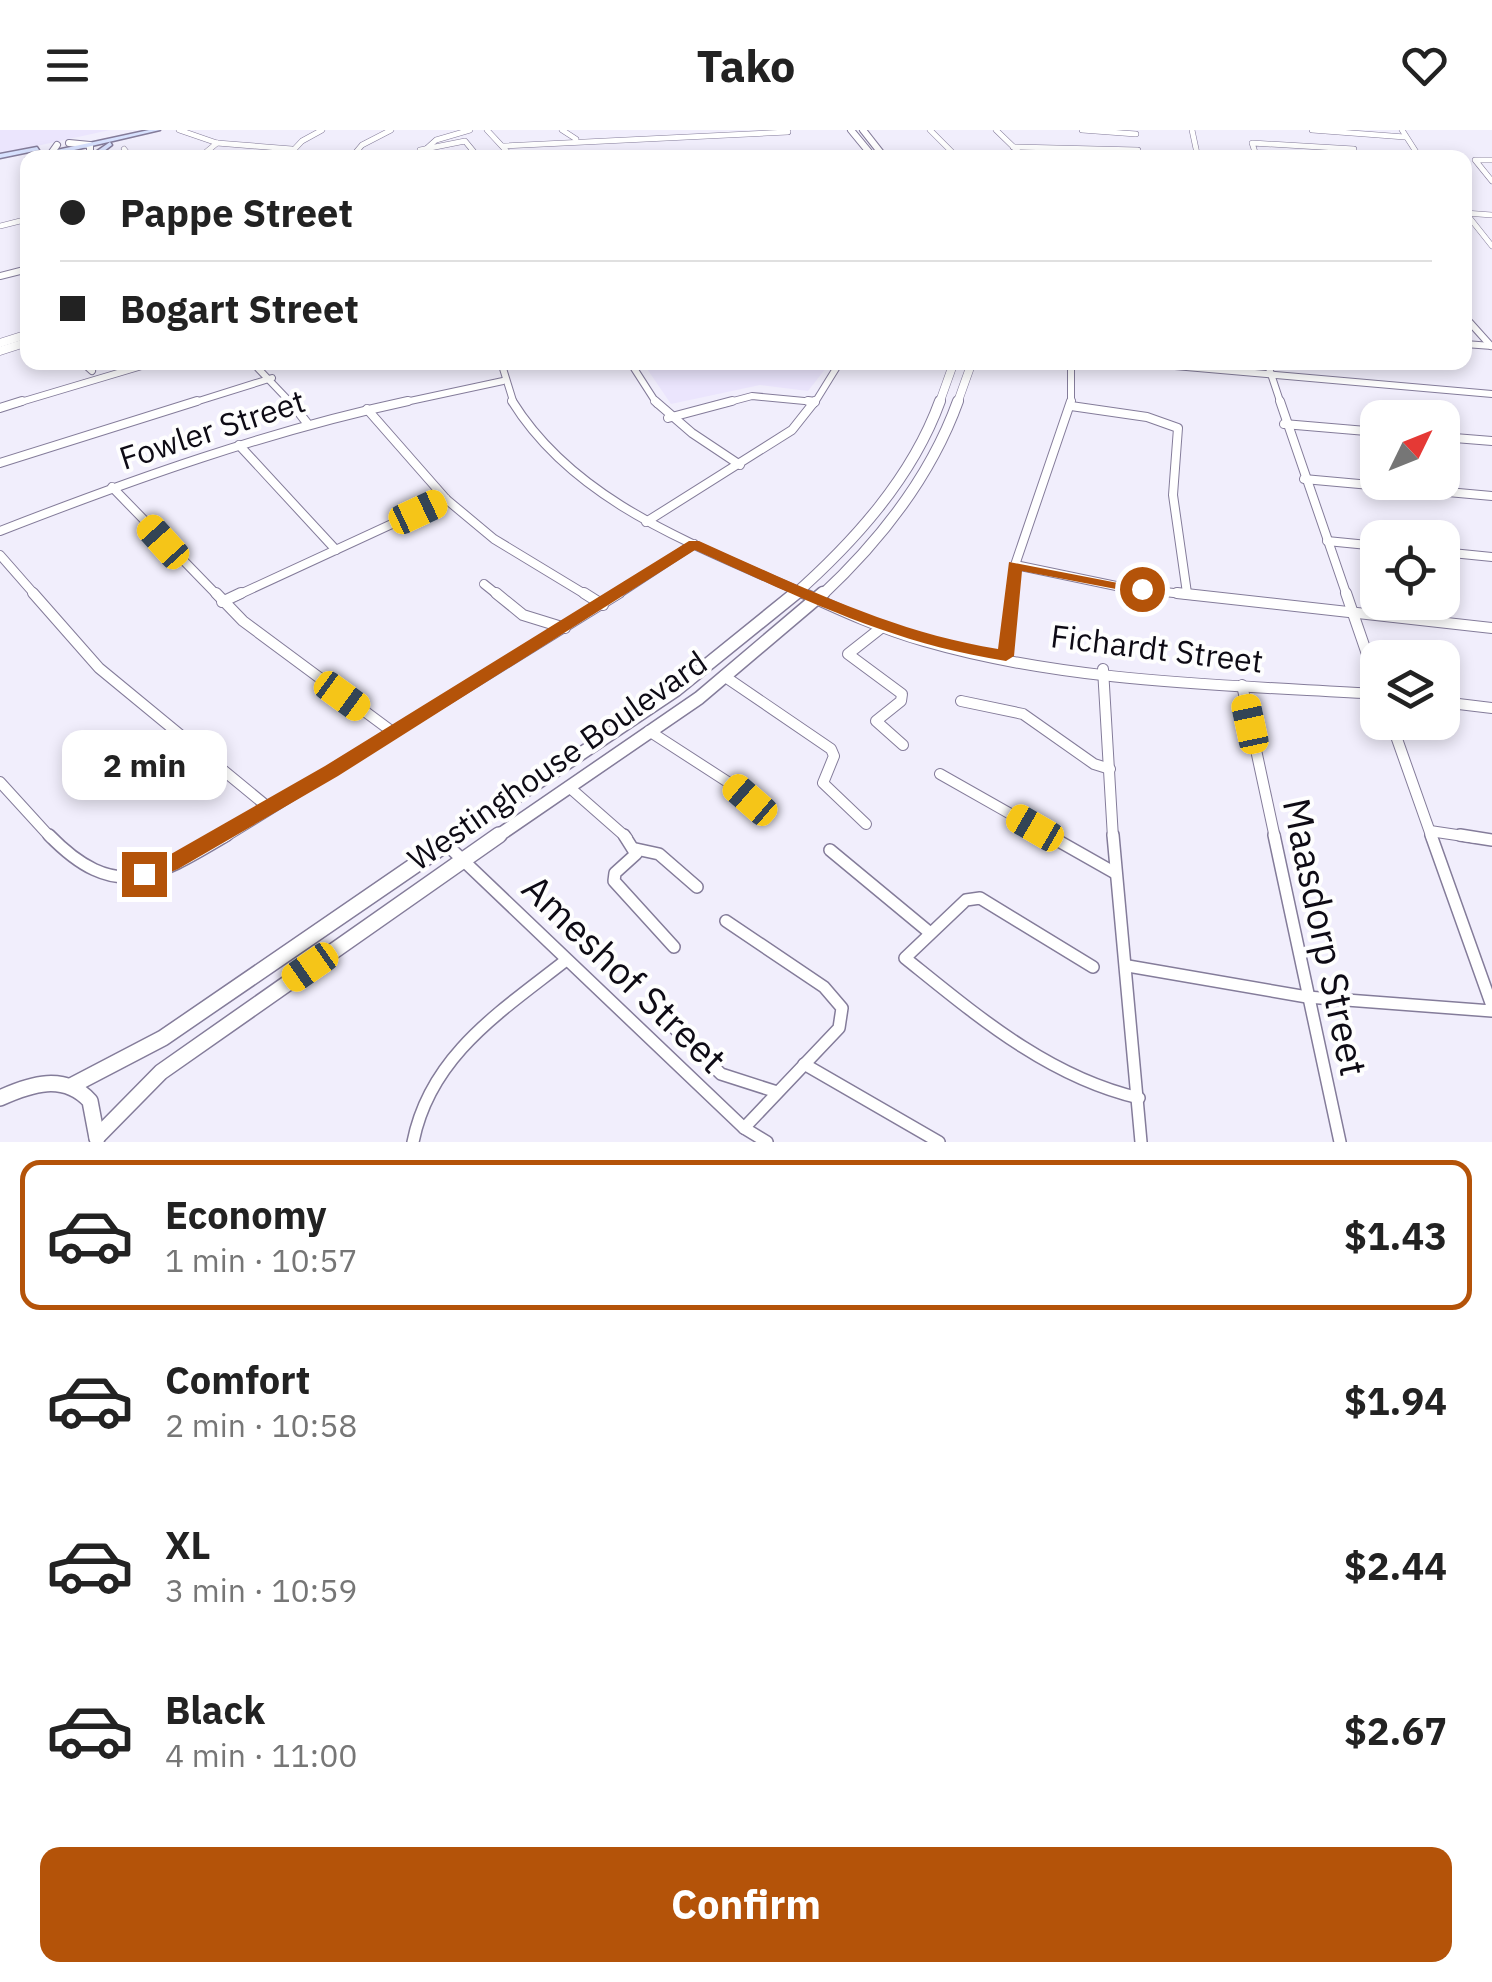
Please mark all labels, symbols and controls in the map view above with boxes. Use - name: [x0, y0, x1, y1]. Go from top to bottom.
- text: Tako: [697, 36, 795, 94]
- icon: menu: [40, 38, 95, 93]
- icon: heart: [1397, 38, 1452, 93]
- text: Pappe Street: [120, 188, 353, 237]
- text: Bogart Street: [120, 284, 359, 333]
- street label: Fowler Street: [114, 379, 310, 479]
- north arrow: [1360, 400, 1460, 500]
- map controls: [1360, 400, 1460, 740]
- car: [384, 486, 452, 538]
- car: [132, 510, 194, 574]
- button: locate: [1360, 520, 1460, 620]
- route start: [1120, 567, 1165, 612]
- street label: Fichardt Street: [1048, 614, 1266, 682]
- button: layers: [1360, 640, 1460, 740]
- street label: Westinghouse Boulevard: [399, 641, 715, 879]
- car: [309, 666, 375, 726]
- car: [1229, 692, 1271, 756]
- callout: 2 min: [62, 729, 226, 799]
- text: 2 min: [103, 744, 186, 786]
- car: [718, 769, 782, 831]
- street label: Maasdorp Street: [1273, 794, 1379, 1080]
- car: [1002, 800, 1068, 856]
- route end: [122, 852, 167, 897]
- street label: Ameshof Street: [513, 863, 737, 1083]
- car: [277, 938, 343, 996]
- icon: car: [45, 1190, 135, 1280]
- text: Economy: [165, 1190, 327, 1239]
- text: $1.43: [1344, 1211, 1447, 1260]
- text: 1 min · 10:57: [165, 1239, 358, 1281]
- icon: car: [45, 1355, 135, 1445]
- text: Comfort: [165, 1355, 310, 1404]
- text: $1.94: [1344, 1376, 1447, 1425]
- text: 2 min · 10:58: [165, 1404, 358, 1446]
- icon: car: [45, 1520, 135, 1610]
- text: XL: [165, 1520, 211, 1569]
- text: $2.44: [1344, 1541, 1447, 1590]
- text: 3 min · 10:59: [165, 1569, 358, 1611]
- icon: car: [45, 1685, 135, 1775]
- text: Black: [165, 1685, 265, 1734]
- text: $2.67: [1344, 1706, 1447, 1755]
- text: 4 min · 11:00: [165, 1734, 358, 1776]
- button: Confirm: [40, 1847, 1452, 1962]

